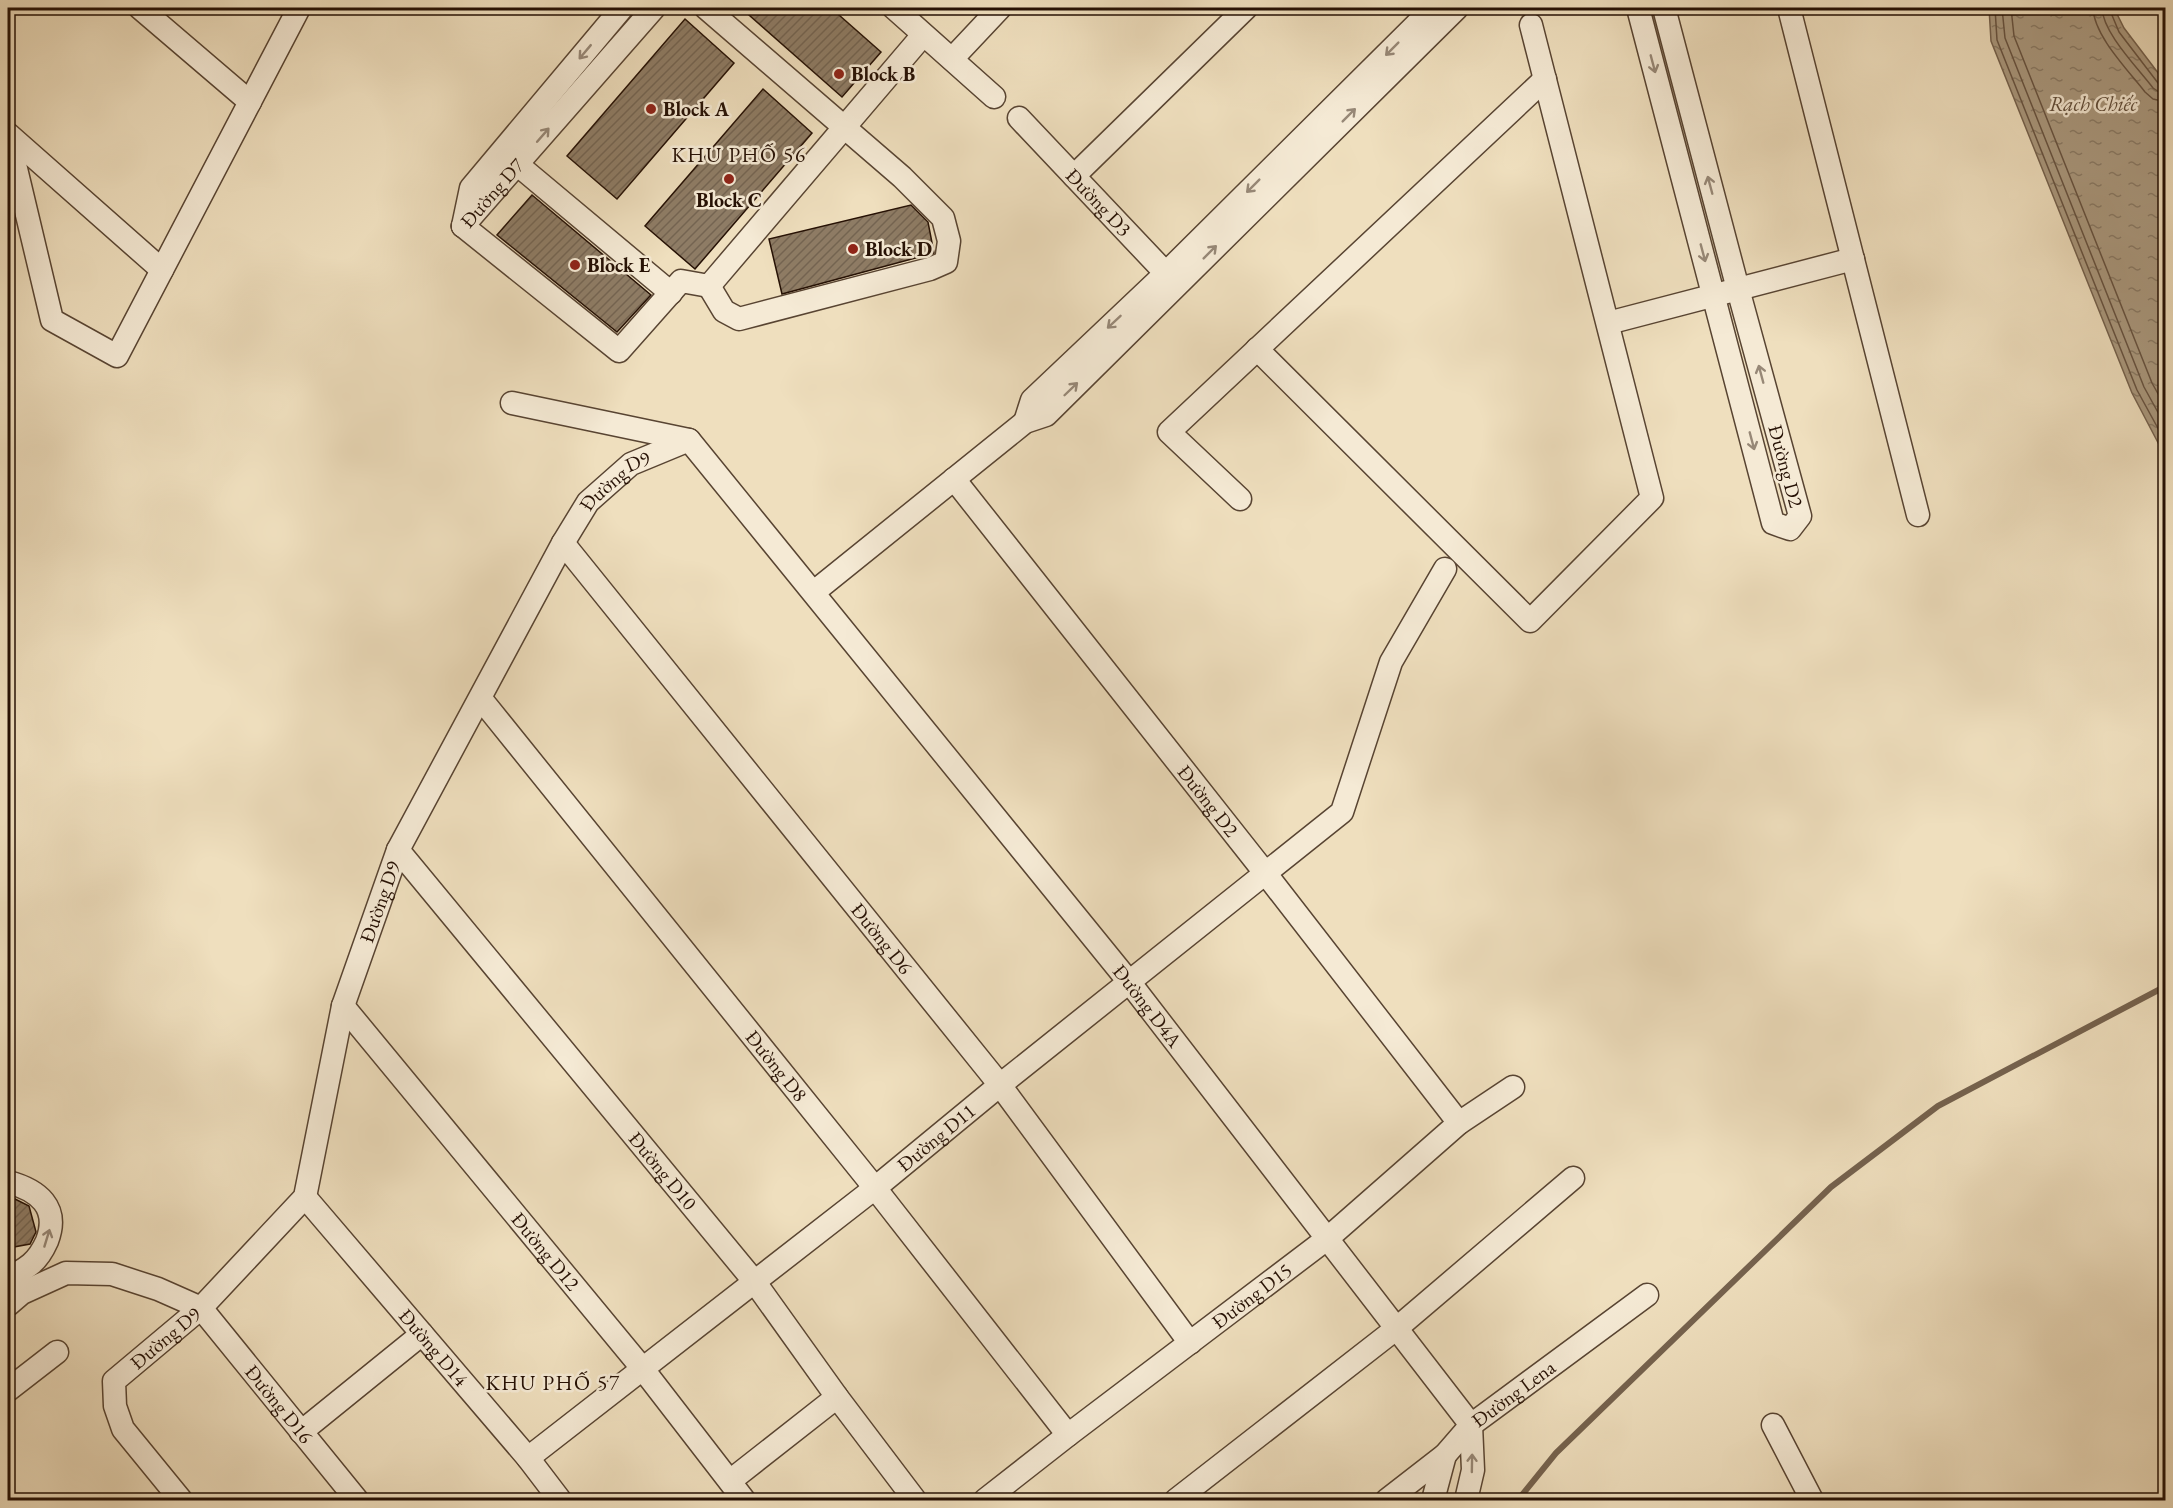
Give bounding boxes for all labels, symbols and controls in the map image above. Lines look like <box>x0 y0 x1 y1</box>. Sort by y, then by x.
one-way arrow <box>1384 41 1399 56</box>
one-way arrow <box>578 44 591 60</box>
one-way arrow <box>1648 54 1660 73</box>
place label: Block B <box>851 61 915 87</box>
marker: Block B <box>832 67 846 81</box>
water label: Rạch Chiếc <box>2049 90 2138 117</box>
place label: Block A <box>663 96 730 122</box>
marker: Block A <box>644 102 658 116</box>
one-way arrow <box>1341 107 1356 122</box>
one-way arrow <box>537 127 550 143</box>
district label: KHU PHỐ 56 <box>672 141 807 168</box>
street label: Đường D7 <box>454 152 530 233</box>
street label: Đường D3 <box>1060 163 1137 242</box>
marker: Block C <box>722 172 736 186</box>
one-way arrow <box>1704 176 1716 195</box>
one-way arrow <box>1246 179 1261 193</box>
place label: Block C <box>696 187 762 213</box>
place label: Block D <box>865 236 932 262</box>
marker: Block D <box>846 242 860 256</box>
one-way arrow <box>1697 243 1709 262</box>
one-way arrow <box>1203 245 1218 260</box>
place label: Block E <box>587 252 651 278</box>
marker: Block E <box>568 258 582 272</box>
one-way arrow <box>1106 315 1121 329</box>
one-way arrow <box>1755 365 1766 384</box>
one-way arrow <box>1064 382 1079 396</box>
street label: Đường D2 <box>1763 422 1810 510</box>
one-way arrow <box>1747 431 1759 450</box>
street label: Đường D9 <box>573 444 654 515</box>
street label: Đường D2 <box>1172 760 1245 842</box>
street label: Đường D9 <box>353 857 406 946</box>
street label: Đường D6 <box>845 897 919 980</box>
street label: Đường D4A <box>1107 959 1188 1053</box>
street label: Đường D8 <box>740 1025 813 1107</box>
street label: Đường D11 <box>892 1098 981 1177</box>
street label: Đường D10 <box>623 1126 703 1216</box>
street label: Đường D12 <box>506 1207 586 1296</box>
one-way arrow <box>42 1229 53 1248</box>
street label: Đường D15 <box>1206 1257 1297 1335</box>
street label: Đường D9 <box>125 1301 206 1375</box>
street label: Đường D14 <box>393 1303 474 1392</box>
street label: Đường Lena <box>1467 1354 1561 1433</box>
street label: Đường D16 <box>239 1359 319 1449</box>
district label: KHU PHỐ 57 <box>486 1369 621 1396</box>
one-way arrow <box>1466 1454 1478 1474</box>

